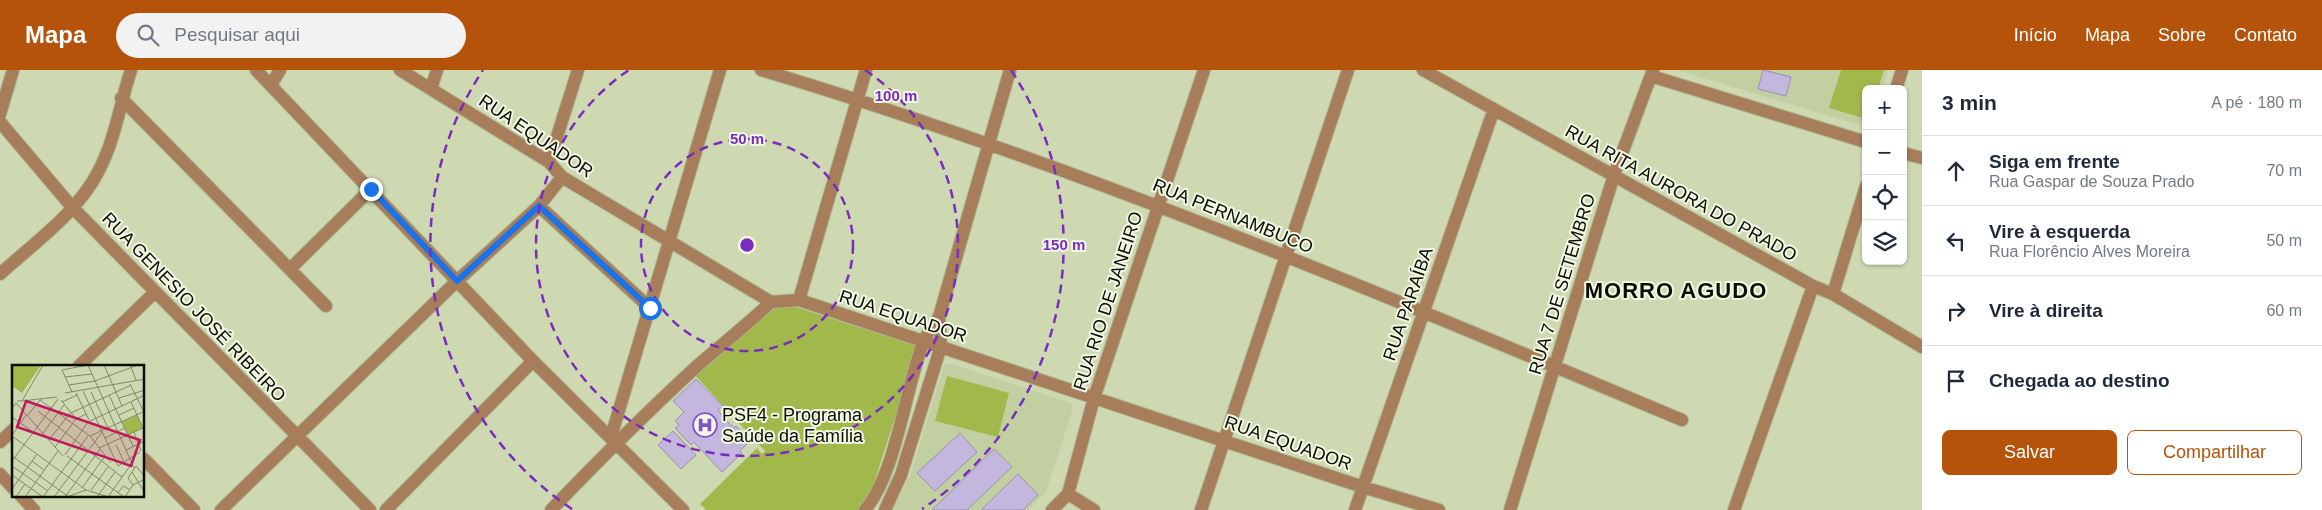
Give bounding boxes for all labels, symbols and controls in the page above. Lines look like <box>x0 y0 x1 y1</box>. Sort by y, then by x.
search box <box>116 13 466 58</box>
text: Mapa <box>25 21 86 48</box>
icon: search <box>134 21 162 49</box>
text: Pesquisar aqui <box>174 24 300 45</box>
text: Início <box>2014 25 2057 45</box>
text: Mapa <box>2085 25 2130 45</box>
text: Sobre <box>2158 25 2206 45</box>
text: Contato <box>2234 25 2297 45</box>
map controls <box>1862 85 1907 265</box>
button: + <box>1862 85 1907 130</box>
text: 100 m <box>875 87 917 104</box>
street label: RUA EQUADOR <box>475 91 597 181</box>
text: 3 min <box>1942 91 1997 114</box>
text: A pé · 180 m <box>2211 94 2302 111</box>
street label: RUA RITA AURORA DO PRADO <box>1562 121 1800 265</box>
text: 50 m <box>730 130 764 147</box>
button: − <box>1862 130 1907 175</box>
text: Siga em frente <box>1989 151 2120 172</box>
icon: ahead <box>1942 157 1970 185</box>
text: 70 m <box>2266 162 2302 179</box>
text: Rua Gaspar de Souza Prado <box>1989 173 2194 190</box>
street label: RUA PERNAMBUCO <box>1150 175 1316 257</box>
button: locate <box>1862 175 1907 220</box>
route end <box>360 178 383 201</box>
street label: RUA 7 DE SETEMBRO <box>1525 191 1599 377</box>
street label: RUA GENESIO JOSÉ RIBEIRO <box>98 208 290 406</box>
street label: RUA RIO DE JANEIRO <box>1070 209 1146 393</box>
button: layers <box>1862 220 1907 265</box>
text: Vire à esquerda <box>1989 221 2130 242</box>
icon: left <box>1942 227 1970 255</box>
text: 50 m <box>2266 232 2302 249</box>
centre of rings <box>738 236 756 254</box>
text: 150 m <box>1043 236 1085 253</box>
text: Rua Florêncio Alves Moreira <box>1989 243 2190 260</box>
street label: RUA PARAÍBA <box>1379 245 1437 363</box>
district label: MORRO AGUDO <box>1585 278 1767 303</box>
street label: RUA EQUADOR <box>837 286 969 346</box>
route start <box>639 297 662 320</box>
icon: right <box>1942 297 1970 325</box>
text: Vire à direita <box>1989 300 2103 321</box>
text: 60 m <box>2266 302 2302 319</box>
inset map <box>12 365 145 498</box>
icon: arrive <box>1942 367 1970 395</box>
text: Chegada ao destino <box>1989 370 2170 391</box>
place label: PSF4 - Programa Saúde da Família <box>722 405 864 446</box>
hospital icon: PSF4 - Programa Saúde da Família <box>692 412 718 438</box>
street label: RUA EQUADOR <box>1222 412 1354 474</box>
button: Salvar <box>1942 430 2117 475</box>
button: Compartilhar <box>2127 430 2302 475</box>

